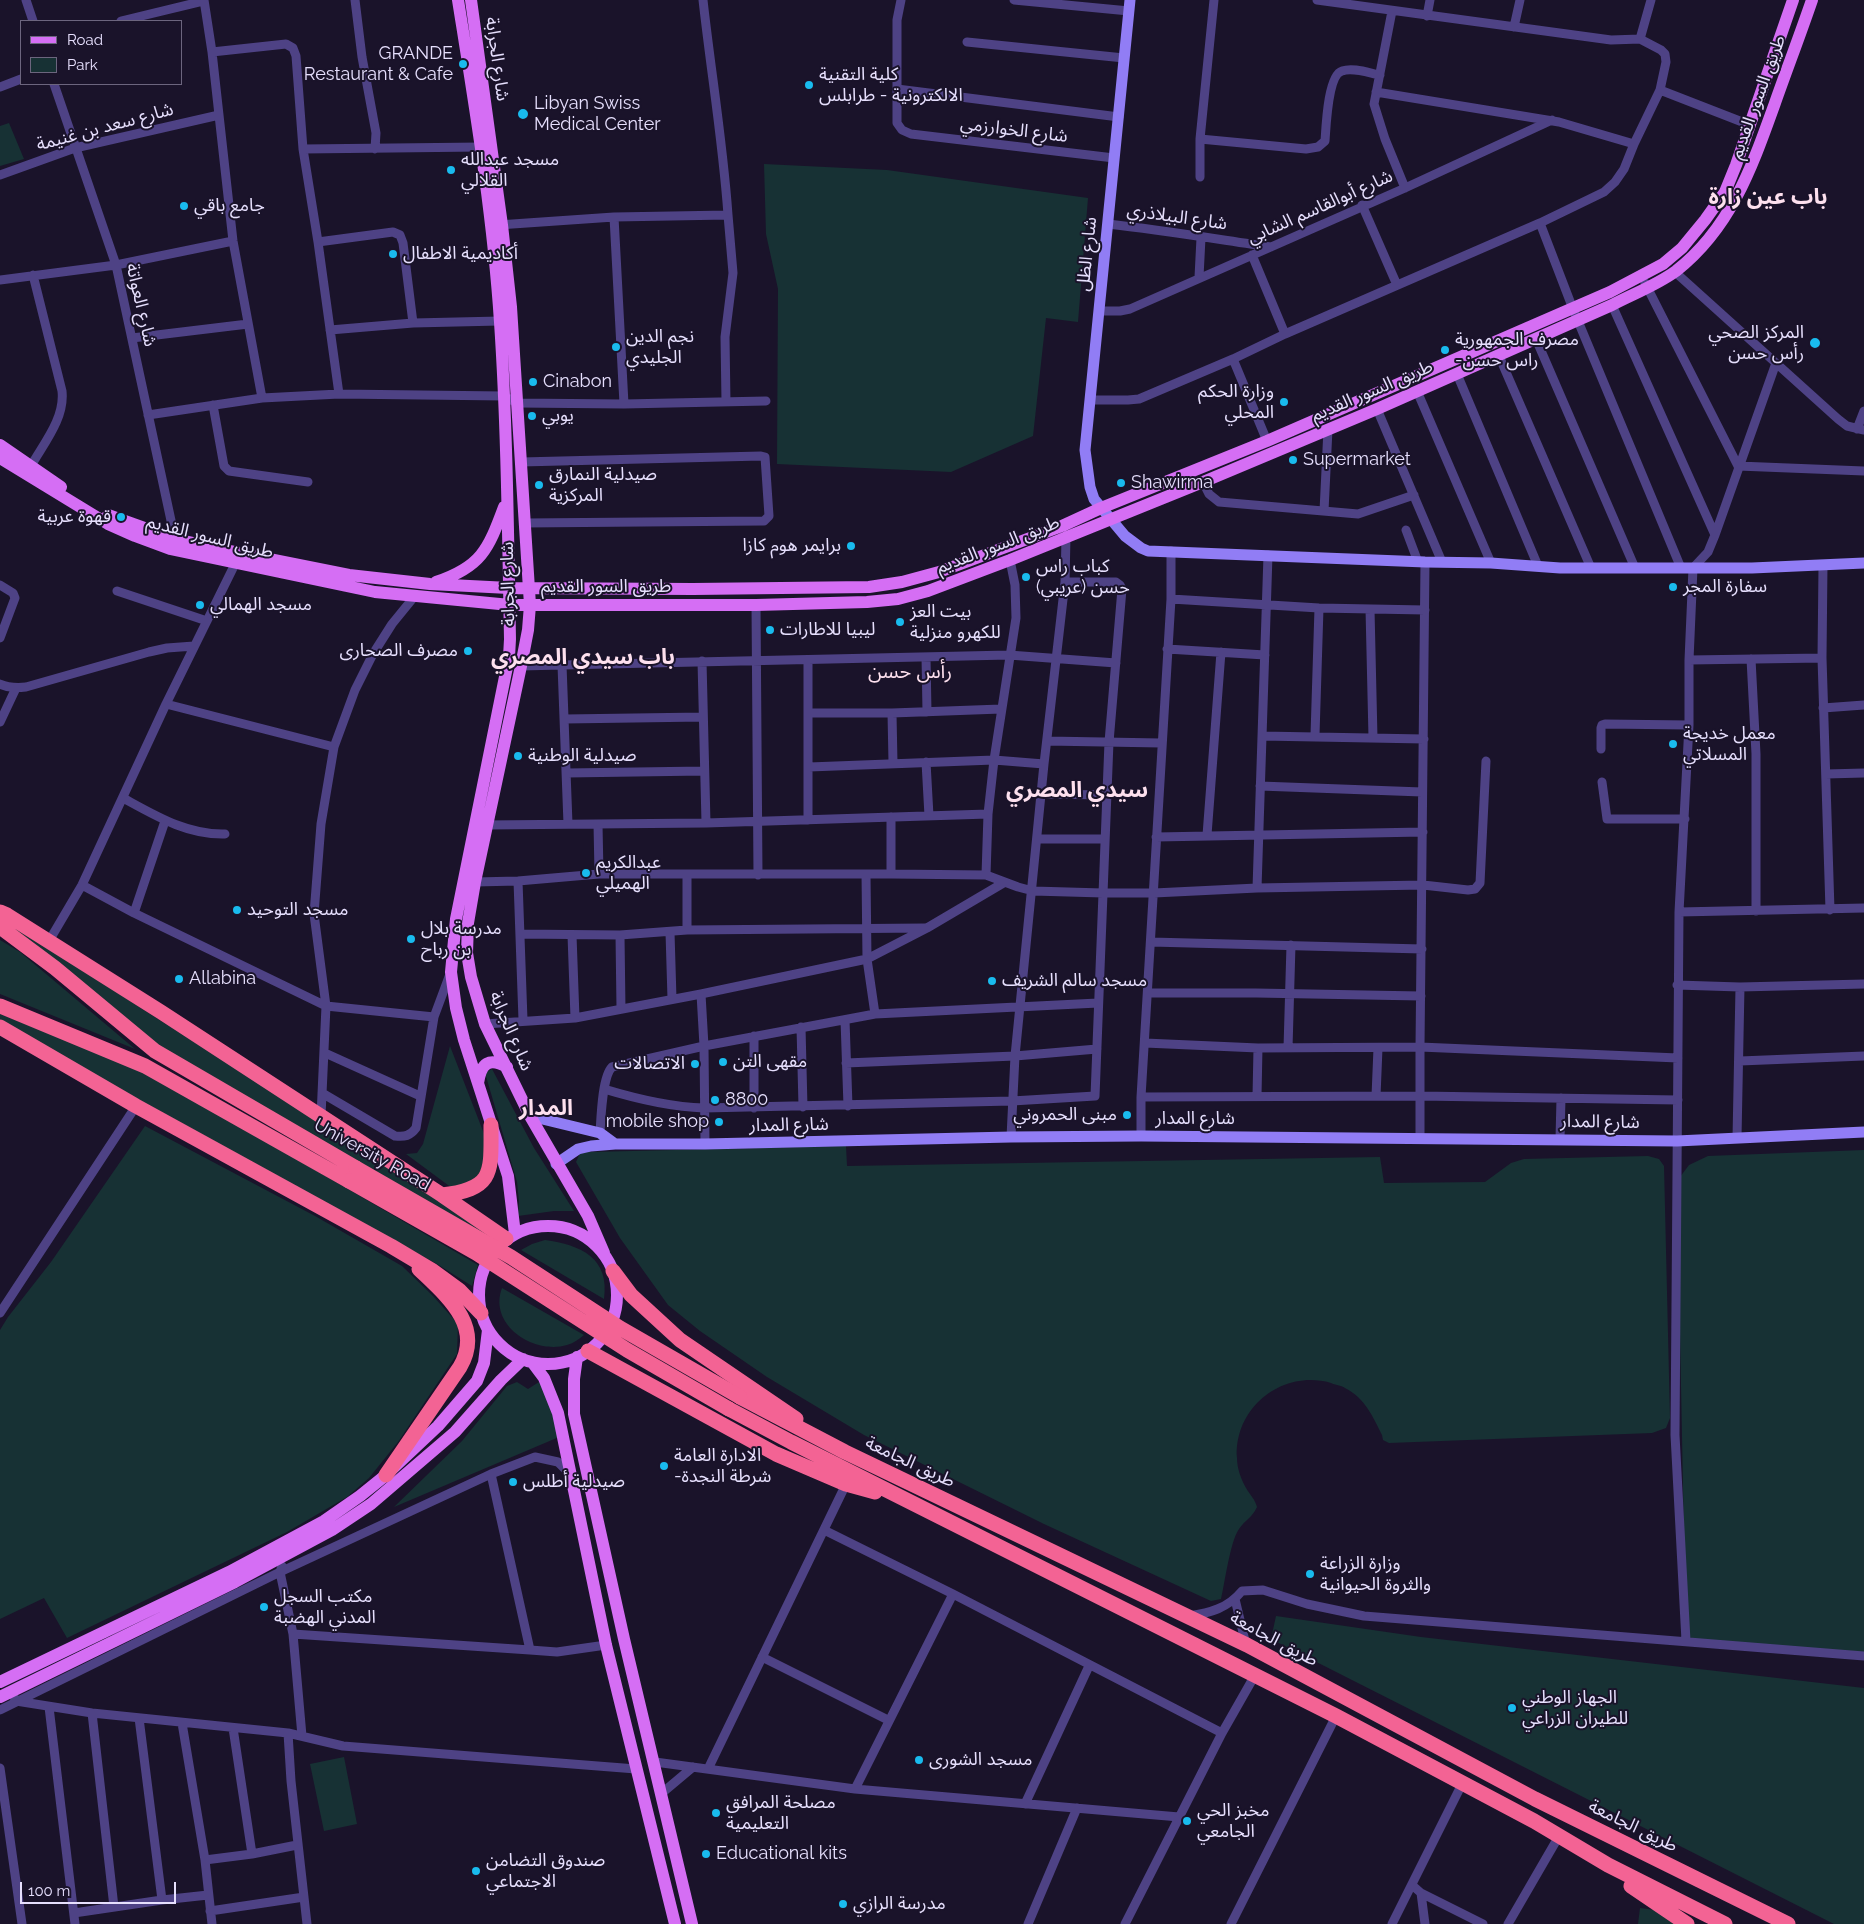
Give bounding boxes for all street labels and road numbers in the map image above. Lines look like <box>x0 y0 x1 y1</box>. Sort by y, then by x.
street label: شارع الجرابة <box>480 16 514 102</box>
street label: طريق السور القديم <box>1726 32 1790 162</box>
street label: شارع سعد بن غنيمة <box>34 98 176 156</box>
street label: شارع الخوارزمي <box>959 113 1069 147</box>
street label: شارع أبوالقاسم الشابي <box>1244 165 1396 249</box>
street label: شارع البيلاذري <box>1125 199 1229 235</box>
street label: شارع الظل <box>1072 216 1102 292</box>
street label: شارع العواتة <box>121 261 161 349</box>
street label: طريق السور القديم <box>1308 356 1436 426</box>
street label: طريق السور القديم <box>144 511 276 563</box>
street label: طريق السور القديم <box>933 512 1063 578</box>
street label: شارع الجرابة <box>496 541 520 627</box>
street label: طريق السور القديم <box>541 576 671 598</box>
street label: شارع الجرابة <box>485 988 537 1074</box>
street label: شارع المدار <box>1155 1108 1235 1130</box>
street label: شارع المدار <box>1560 1111 1640 1133</box>
street label: University Road <box>310 1114 434 1196</box>
street label: شارع المدار <box>749 1114 829 1136</box>
street label: طريق الجامعة <box>862 1432 958 1492</box>
street label: طريق الجامعة <box>1226 1607 1322 1671</box>
street label: طريق الجامعة <box>1585 1795 1681 1857</box>

